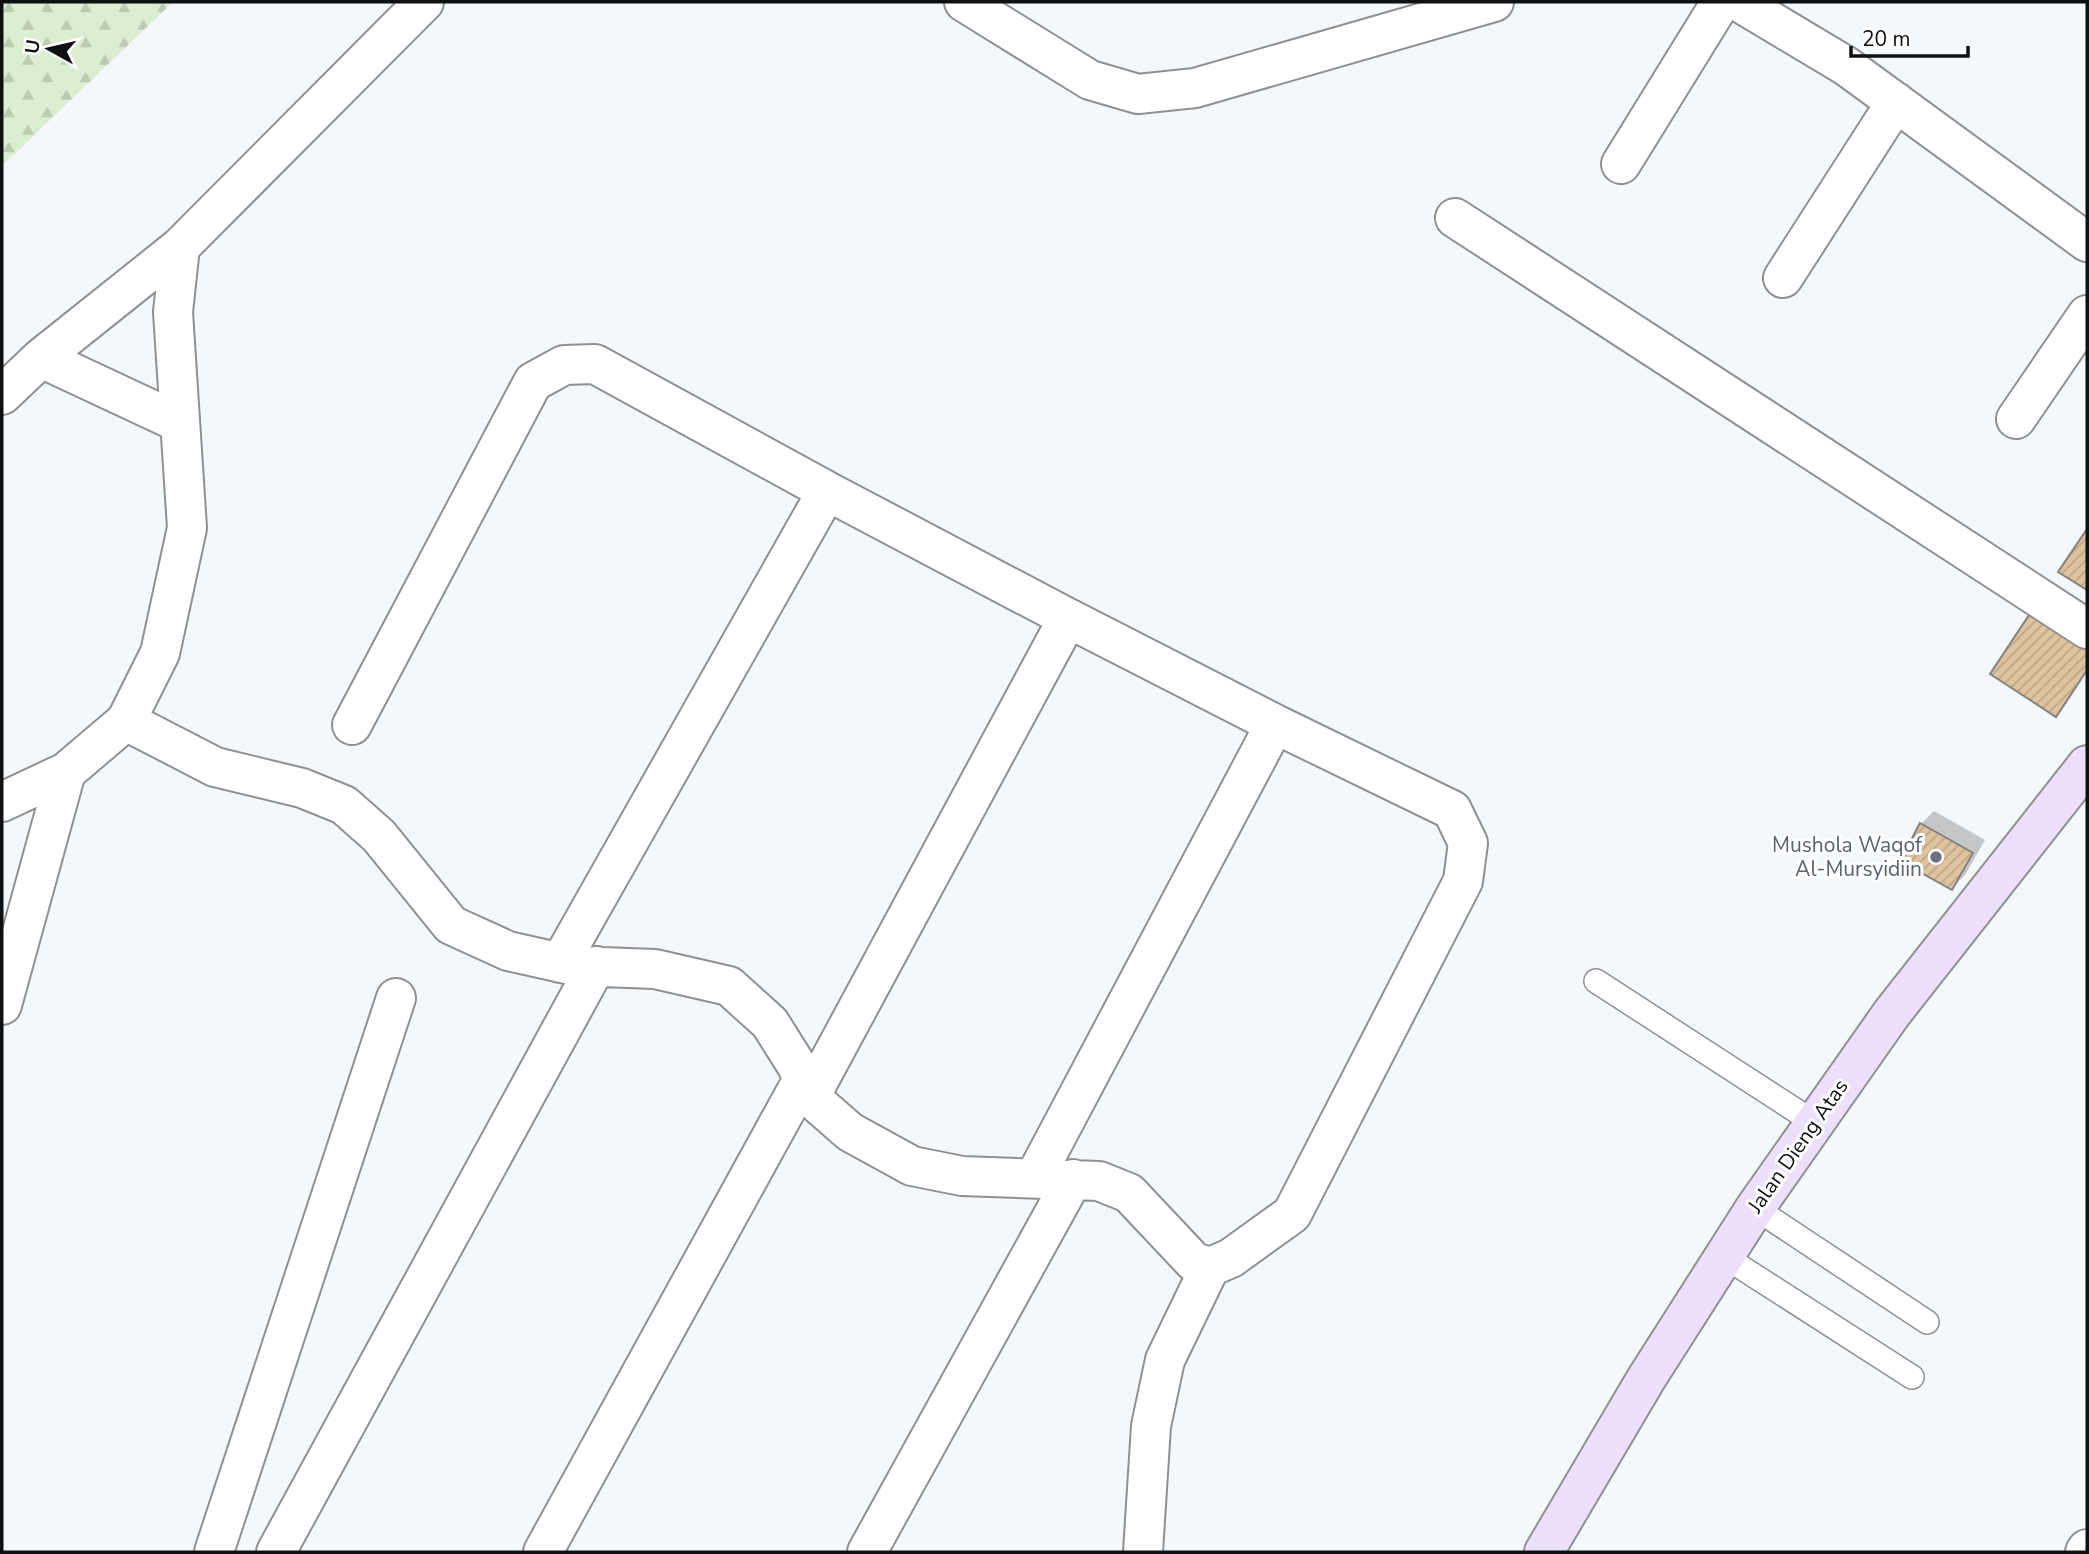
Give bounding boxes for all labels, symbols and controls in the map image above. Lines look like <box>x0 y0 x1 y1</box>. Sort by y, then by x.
north arrow <box>14 14 84 84</box>
scale bar <box>1851 14 1968 58</box>
text: 20 m <box>1862 25 1911 53</box>
text: U <box>19 38 47 56</box>
place label: Mushola Waqof Al-Mursyidiin <box>1772 831 1923 883</box>
marker: Mushola Waqof Al-Mursyidiin <box>1928 849 1944 865</box>
street label: Jalan Dieng Atas <box>1741 1073 1855 1219</box>

